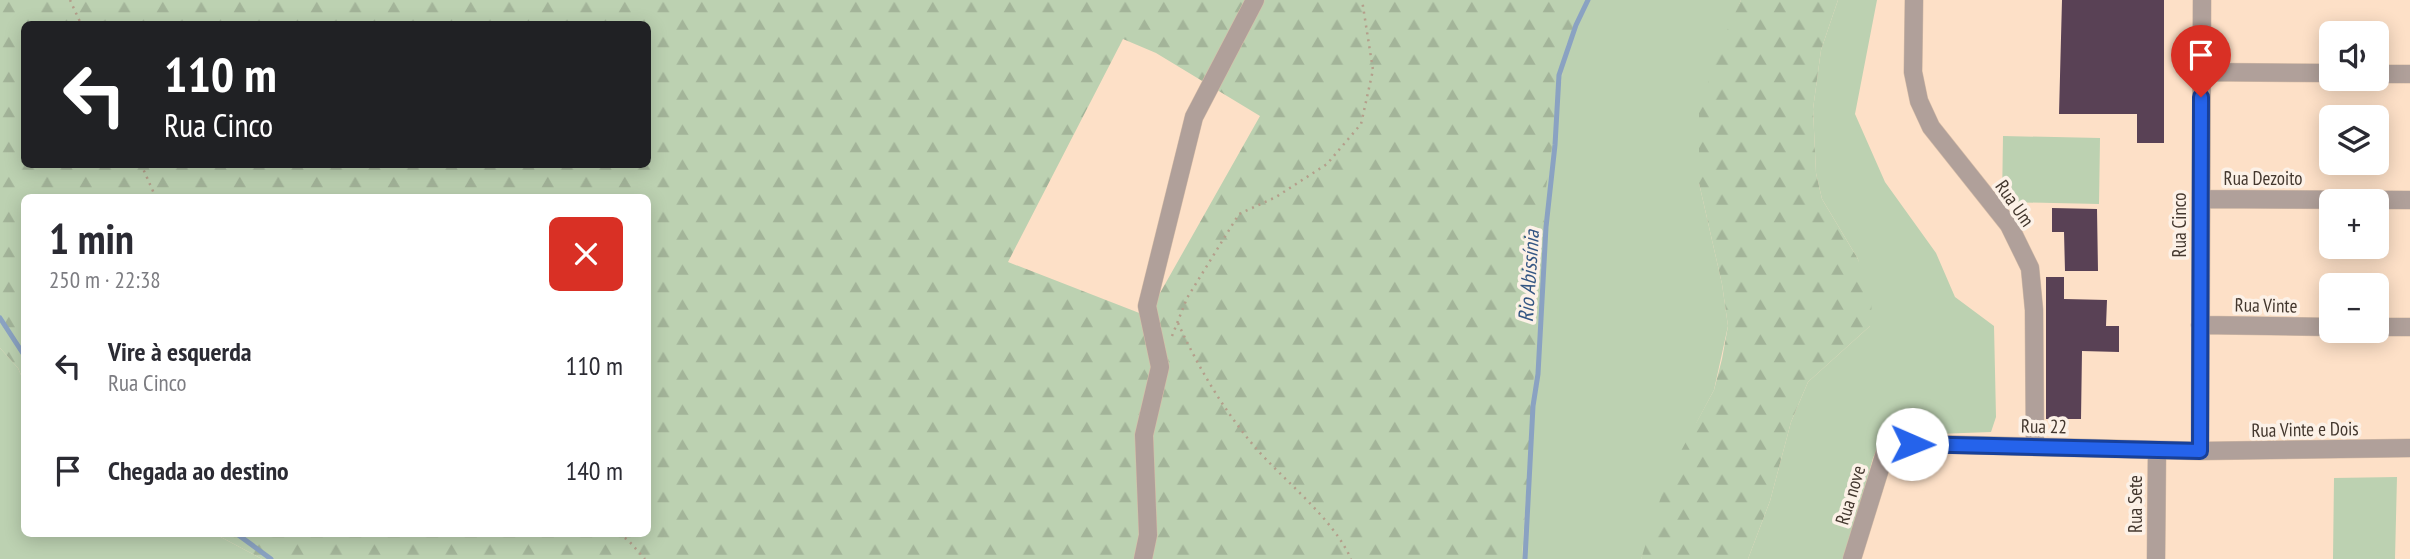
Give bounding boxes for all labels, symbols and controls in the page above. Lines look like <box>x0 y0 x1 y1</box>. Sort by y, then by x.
map controls <box>2319 21 2389 343</box>
button: sound <box>2319 21 2389 91</box>
pin <box>2171 25 2231 97</box>
icon: arrive <box>2182 36 2220 74</box>
text: 110 m <box>164 42 277 106</box>
icon: left <box>49 49 140 140</box>
text: Rua Cinco <box>164 104 273 146</box>
button: layers <box>2319 105 2389 175</box>
street label: Rua Dezoito <box>2224 166 2302 190</box>
street label: Rua Um <box>1990 175 2040 231</box>
button: + <box>2319 189 2389 259</box>
street label: Rua Cinco <box>2167 193 2191 257</box>
text: 1 min <box>49 211 134 266</box>
button: close <box>549 217 623 291</box>
water label: Rio Abissínia <box>1512 227 1545 323</box>
text: 250 m · 22:38 <box>49 265 161 294</box>
button: − <box>2319 273 2389 343</box>
street label: Rua Vinte <box>2234 292 2298 318</box>
text: Vire à esquerda <box>108 335 251 368</box>
icon: left <box>49 347 87 385</box>
text: 110 m <box>565 349 623 382</box>
text: Rua Cinco <box>108 368 186 397</box>
position arrow <box>1875 407 1949 481</box>
street label: Rua 22 <box>2021 414 2067 438</box>
street label: Rua Vinte e Dois <box>2251 416 2359 442</box>
icon: arrive <box>49 452 87 490</box>
text: Chegada ao destino <box>108 454 289 487</box>
text: 140 m <box>565 454 623 487</box>
street label: Rua nove <box>1830 462 1870 527</box>
street label: Rua Sete <box>2123 475 2147 533</box>

